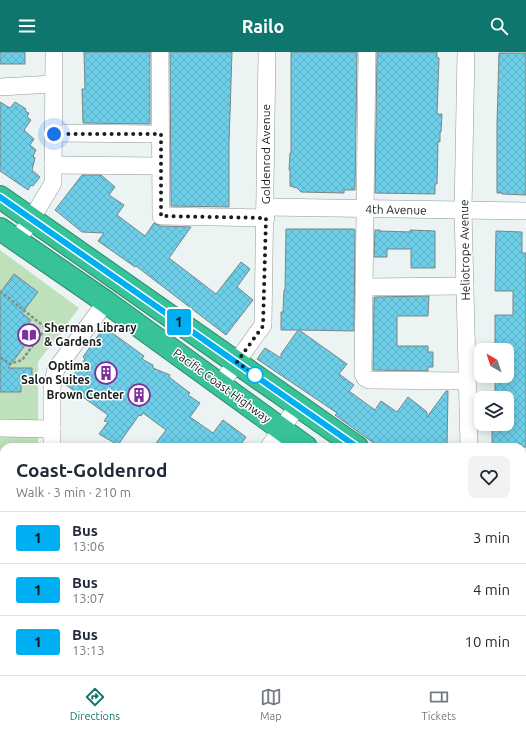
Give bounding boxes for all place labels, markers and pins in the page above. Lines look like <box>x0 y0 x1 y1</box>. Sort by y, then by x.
place label: Sherman Library & Gardens <box>44 321 137 348</box>
library icon: Sherman Library & Gardens <box>16 322 42 348</box>
place label: Optima Salon Suites <box>21 359 90 386</box>
building icon: Optima Salon Suites <box>93 360 119 386</box>
unlabelled marker <box>246 366 264 384</box>
building icon: Brown Center <box>126 382 152 408</box>
place label: Brown Center <box>47 388 124 401</box>

